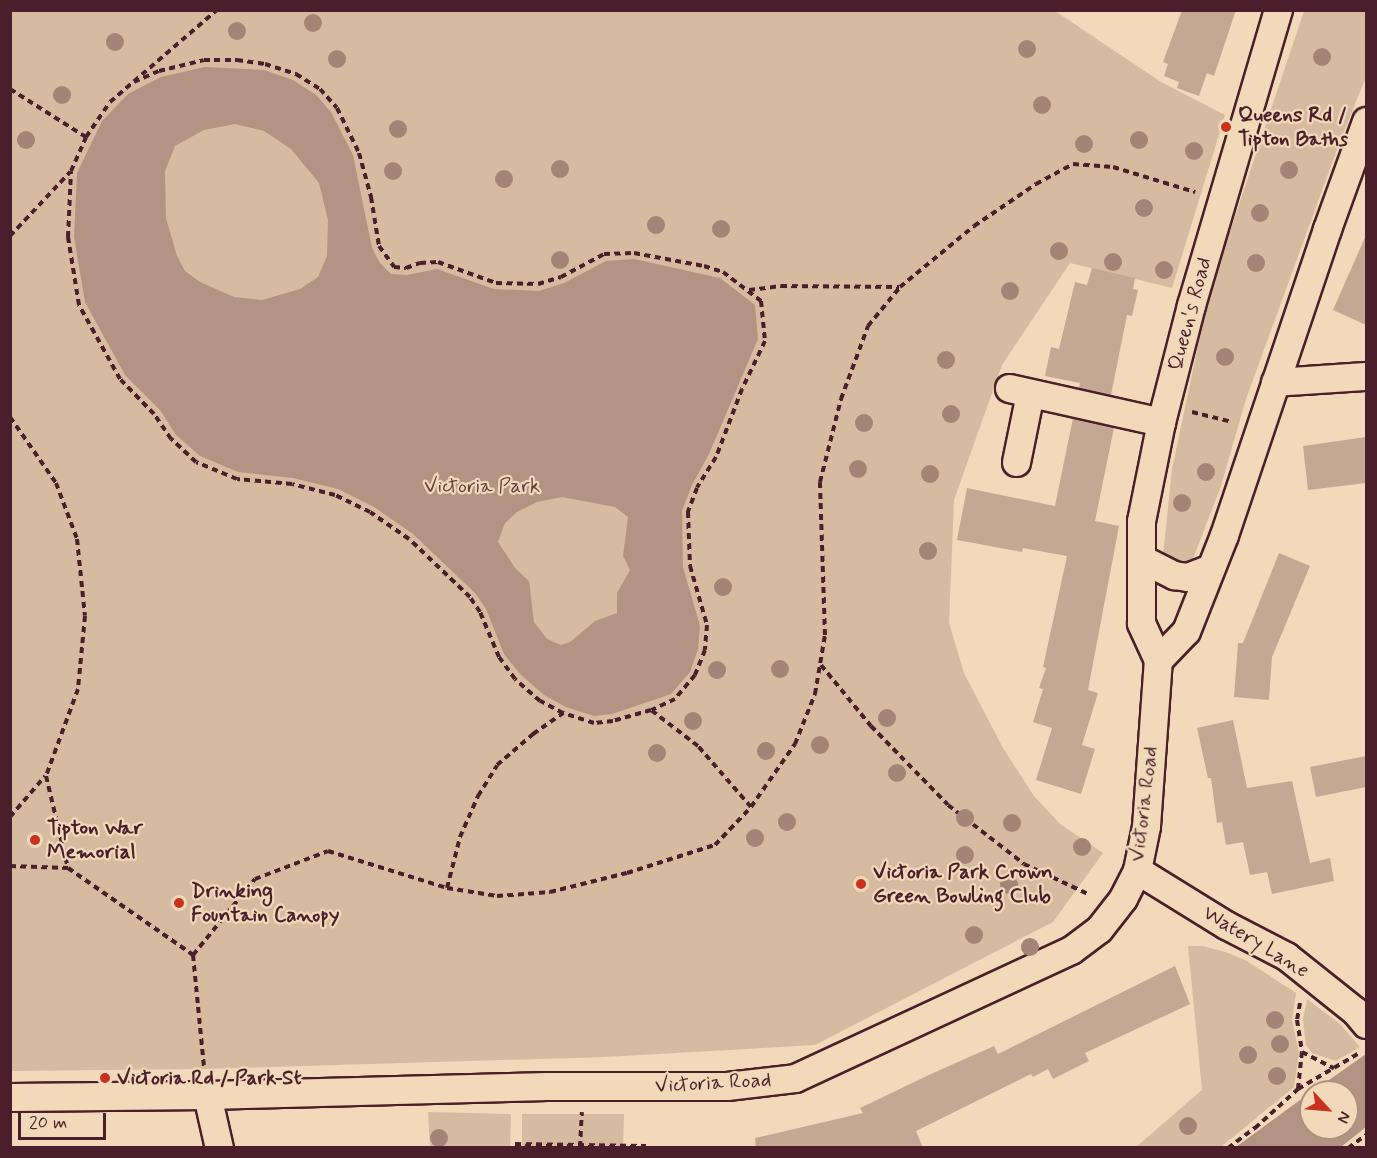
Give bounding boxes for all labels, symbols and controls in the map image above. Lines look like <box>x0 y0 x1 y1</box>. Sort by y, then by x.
place label: Queens Rd / Tipton Baths <box>1238 102 1346 152</box>
marker: Queens Rd / Tipton Baths <box>1219 120 1233 134</box>
street label: Queen's Road <box>1163 254 1217 374</box>
park label: Victoria Park <box>424 473 540 499</box>
street label: Victoria Road <box>1124 745 1164 863</box>
place label: Tipton War Memorial <box>47 815 143 865</box>
marker: Tipton War Memorial <box>28 833 42 847</box>
place label: Victoria Park Crown Green Bowling Club <box>873 859 1053 909</box>
marker: Victoria Park Crown Green Bowling Club <box>854 877 868 891</box>
place label: Drinking Fountain Canopy <box>191 878 337 928</box>
marker: Drinking Fountain Canopy <box>172 896 186 910</box>
street label: Watery Lane <box>1199 901 1313 983</box>
place label: Victoria Rd / Park St <box>117 1065 302 1091</box>
street label: Victoria Road <box>654 1067 772 1099</box>
marker: Victoria Rd / Park St <box>98 1071 112 1085</box>
north arrow <box>1299 1080 1359 1140</box>
scale bar <box>21 1101 110 1139</box>
text: N <box>1332 1108 1356 1127</box>
text: 20 m <box>29 1111 67 1135</box>

